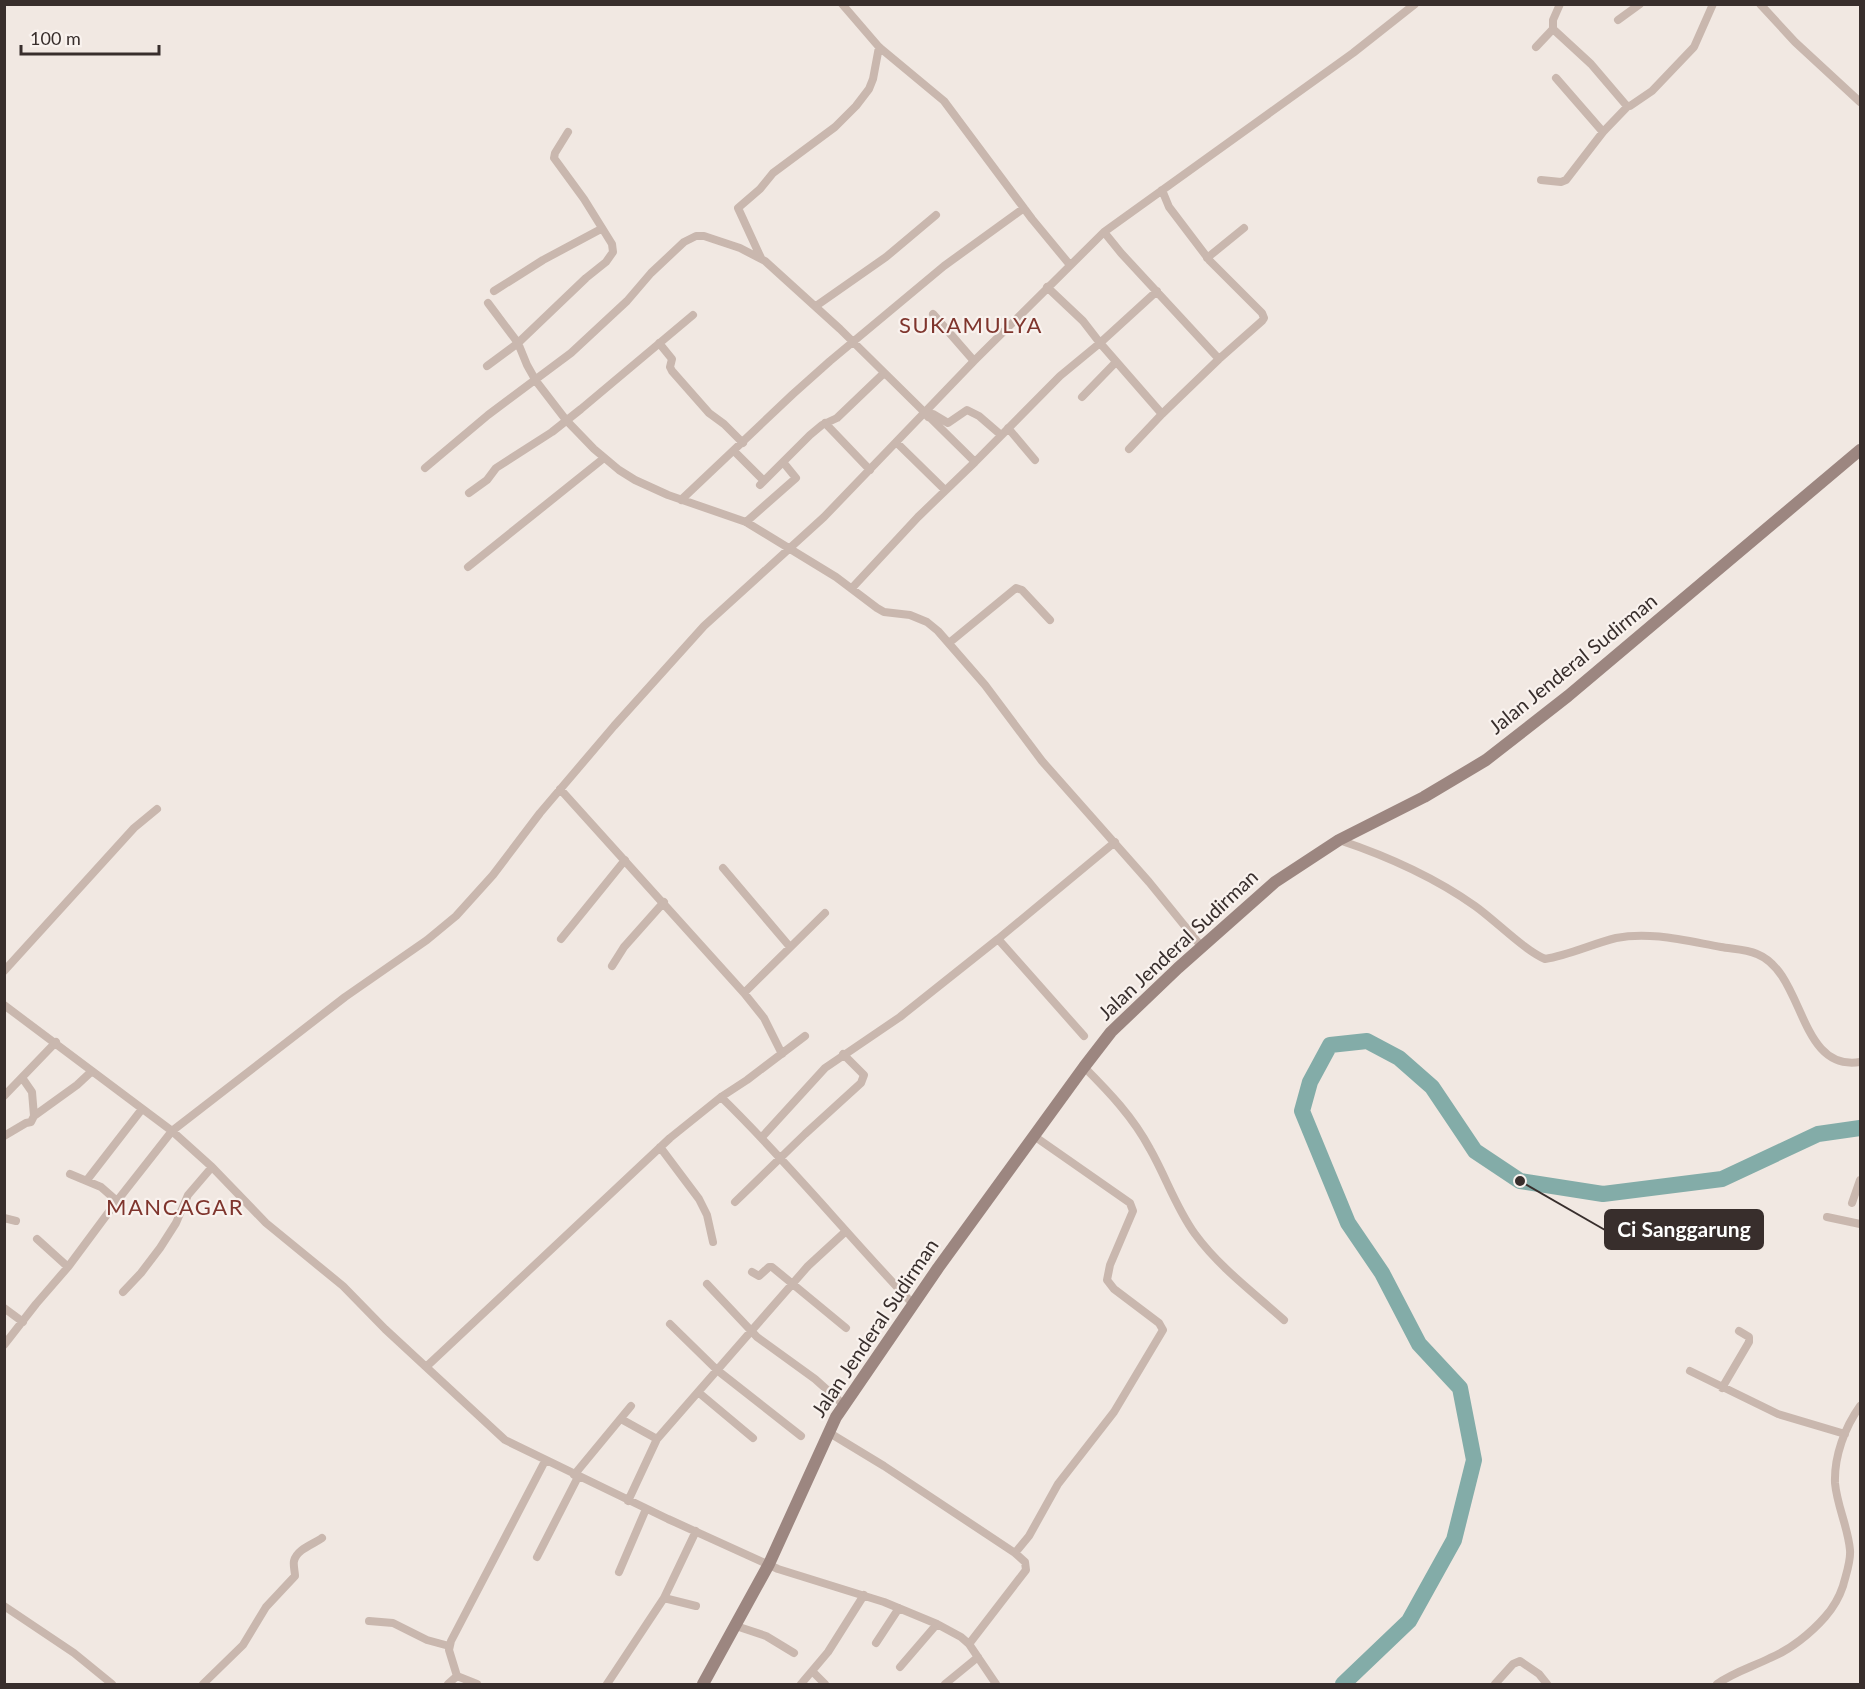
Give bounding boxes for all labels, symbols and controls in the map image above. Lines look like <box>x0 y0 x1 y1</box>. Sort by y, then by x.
scale bar <box>21 18 159 56</box>
text: 100 m <box>30 27 81 49</box>
district label: SUKAMULYA <box>899 311 1043 338</box>
street label: Jalan Jenderal Sudirman <box>1483 588 1661 738</box>
street label: Jalan Jenderal Sudirman <box>1093 864 1262 1024</box>
district label: MANCAGAR <box>106 1193 244 1220</box>
callout: Ci Sanggarung <box>1605 1210 1763 1249</box>
text: Ci Sanggarung <box>1617 1216 1751 1241</box>
street label: Jalan Jenderal Sudirman <box>806 1234 943 1421</box>

